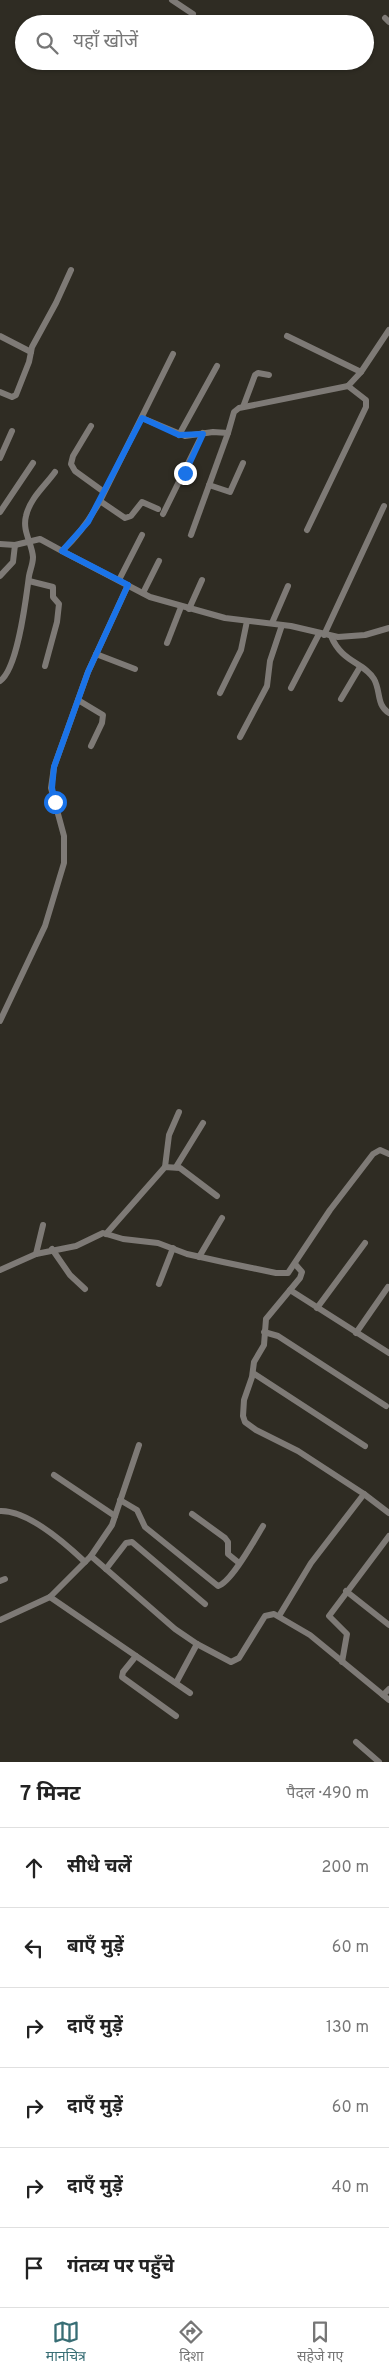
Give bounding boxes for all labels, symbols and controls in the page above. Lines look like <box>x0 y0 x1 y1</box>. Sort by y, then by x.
search box <box>15 15 374 70</box>
icon: search <box>33 29 61 57</box>
text: यहाँ खोजें <box>73 30 138 54</box>
route end <box>174 462 197 485</box>
route start <box>44 791 67 814</box>
text: 7 मिनट <box>20 1781 81 1808</box>
text: पैदल · 490 m <box>286 1784 369 1804</box>
icon: ahead <box>20 1854 48 1882</box>
text: सीधे चलें <box>67 1855 132 1879</box>
text: 200 m <box>321 1858 369 1878</box>
icon: left <box>20 1934 48 1962</box>
text: बाएँ मुड़ें <box>67 1935 124 1959</box>
text: 60 m <box>332 1938 369 1958</box>
icon: right <box>20 2014 48 2042</box>
text: दाएँ मुड़ें <box>67 2015 123 2039</box>
text: 130 m <box>326 2018 369 2038</box>
icon: right <box>20 2094 48 2122</box>
text: दाएँ मुड़ें <box>67 2095 123 2119</box>
text: 60 m <box>332 2098 369 2118</box>
icon: right <box>20 2174 48 2202</box>
text: दाएँ मुड़ें <box>67 2175 123 2199</box>
text: 40 m <box>331 2178 369 2198</box>
icon: arrive <box>20 2254 48 2282</box>
text: गंतव्य पर पहुँचे <box>67 2255 174 2279</box>
tab: मानचित्र <box>46 2318 86 2367</box>
tab: दिशा <box>177 2318 205 2367</box>
tab: सहेजे गए <box>297 2318 343 2367</box>

